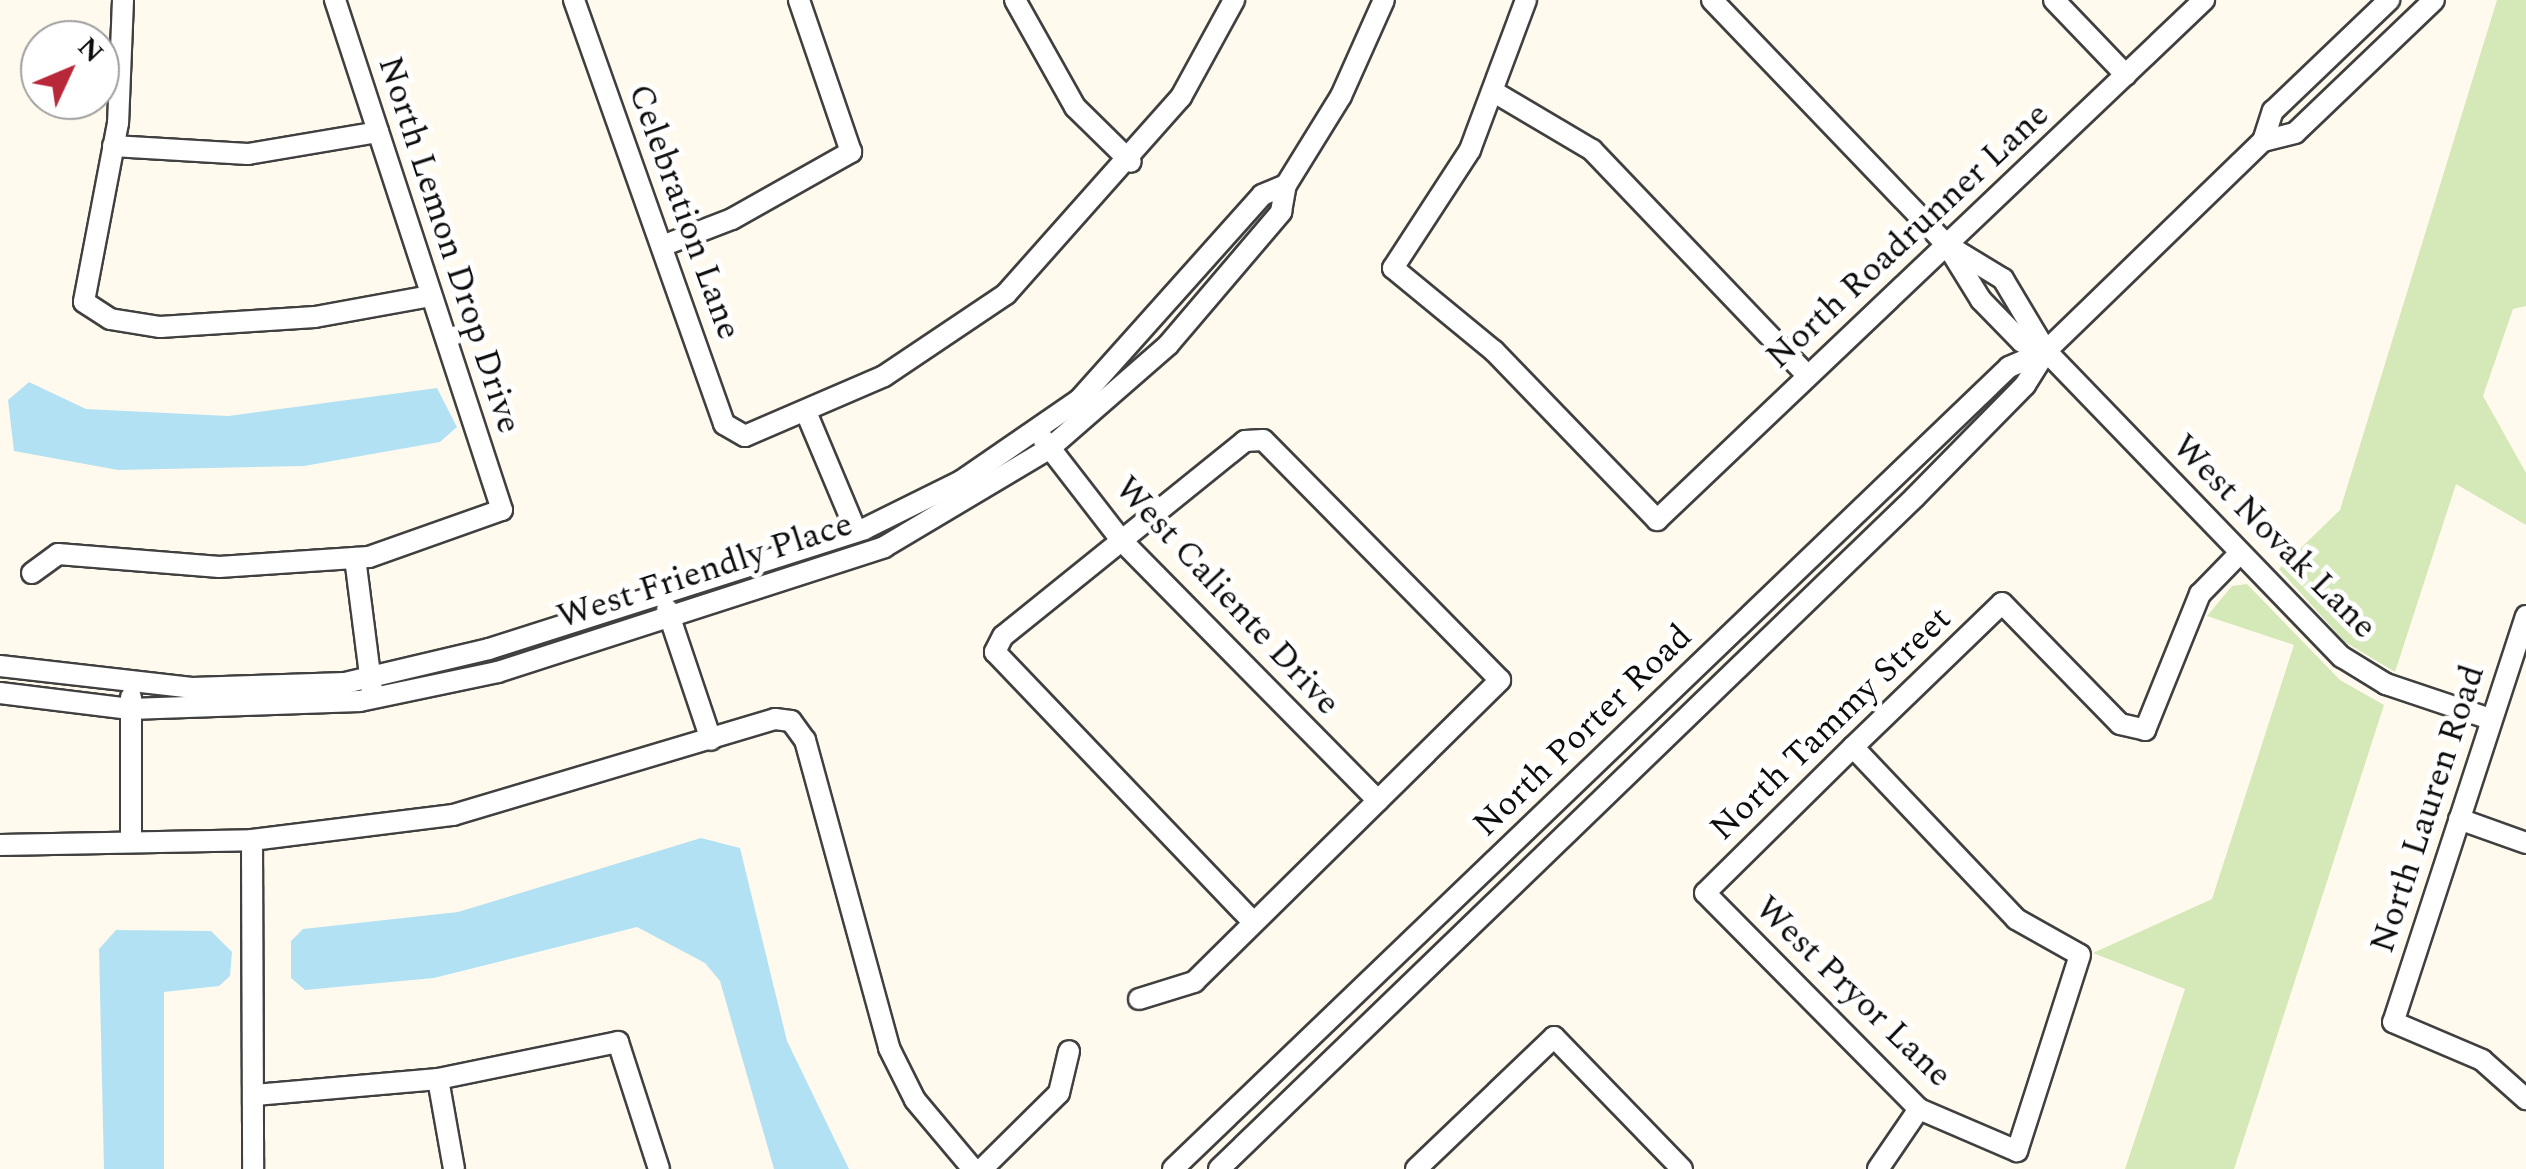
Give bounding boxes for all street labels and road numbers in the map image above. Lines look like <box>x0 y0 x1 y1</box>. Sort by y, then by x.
street label: North Lemon Drop Drive <box>368 51 530 439</box>
street label: Celebration Lane <box>618 79 750 345</box>
street label: North Roadrunner Lane <box>1758 94 2058 378</box>
street label: West Novak Lane <box>2163 426 2385 648</box>
street label: West Caliente Drive <box>1106 468 1348 724</box>
street label: West Friendly Place <box>552 503 858 639</box>
street label: North Tammy Street <box>1702 598 1960 850</box>
street label: North Porter Road <box>1465 616 1701 846</box>
street label: North Lauren Road <box>2362 660 2494 958</box>
street label: West Pryor Lane <box>1746 888 1960 1096</box>

